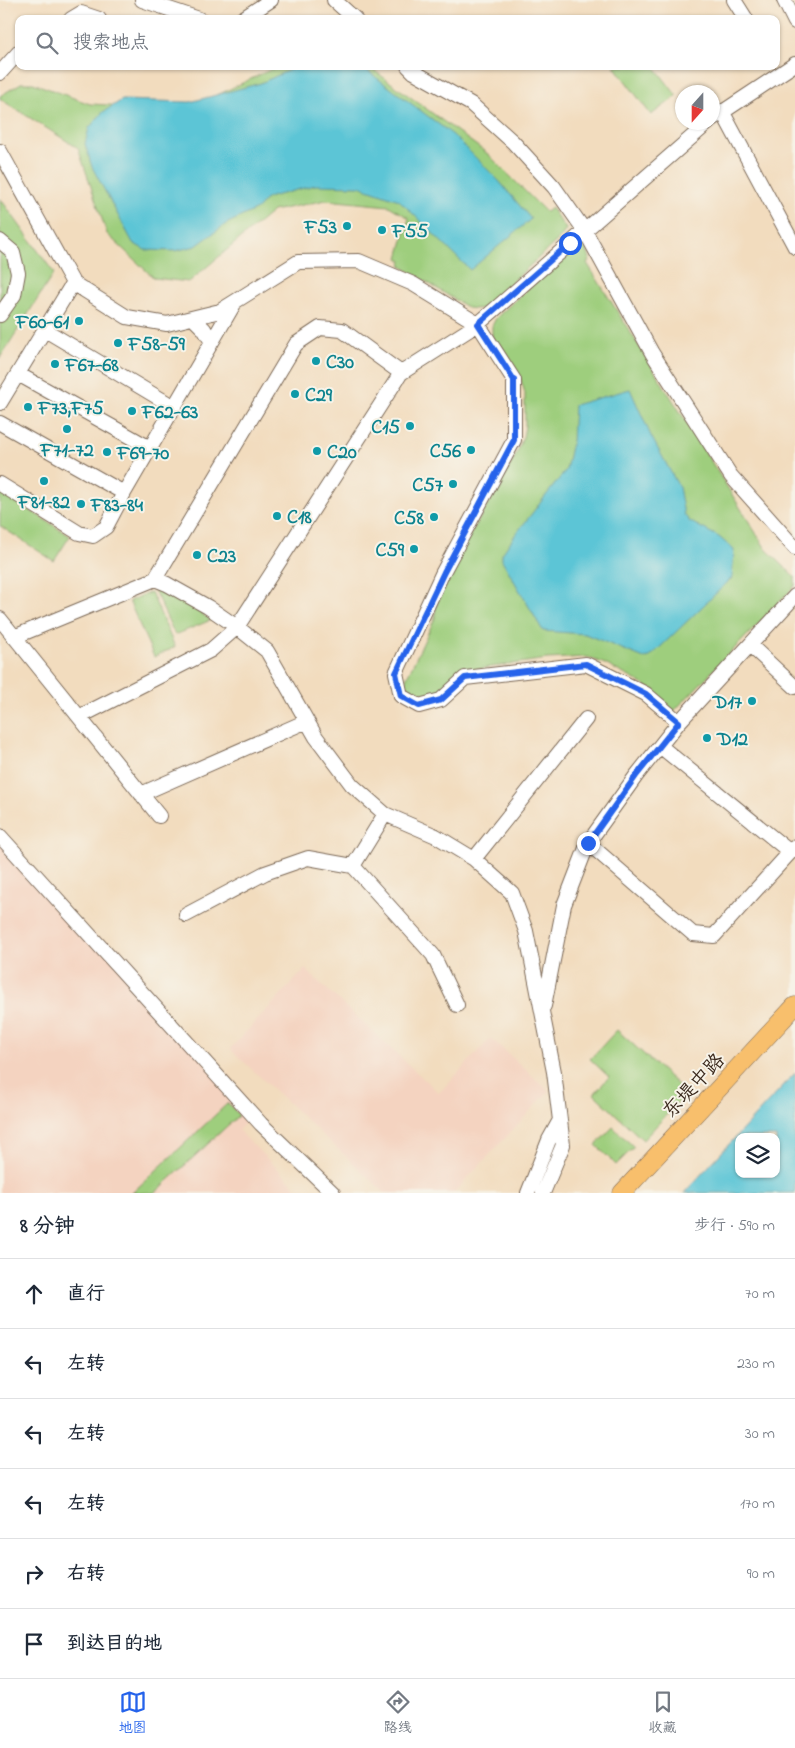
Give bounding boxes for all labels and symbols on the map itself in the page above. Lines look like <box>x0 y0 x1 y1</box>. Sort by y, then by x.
north arrow <box>675 85 720 130</box>
place label: F53 <box>303 214 337 243</box>
place label: F55 <box>391 218 428 247</box>
marker: F53 <box>341 220 353 232</box>
marker: F55 <box>376 224 388 236</box>
route start <box>559 232 582 255</box>
place label: F60-61 <box>15 309 70 338</box>
marker: F60-61 <box>73 315 85 327</box>
place label: F58-59 <box>127 331 186 360</box>
marker: F58-59 <box>112 337 124 349</box>
place label: C30 <box>326 349 354 378</box>
place label: F67-68 <box>64 352 119 381</box>
marker: C30 <box>310 355 322 367</box>
marker: F67-68 <box>49 358 61 370</box>
place label: C29 <box>305 382 333 411</box>
marker: C29 <box>289 388 301 400</box>
place label: F73,F75 <box>37 395 104 424</box>
place label: F62-63 <box>141 399 198 428</box>
marker: F73,F75 <box>22 401 34 413</box>
marker: F62-63 <box>126 405 138 417</box>
place label: C15 <box>371 414 401 443</box>
marker: C15 <box>404 420 416 432</box>
marker: F71-72 <box>61 423 73 435</box>
place label: F71-72 <box>39 437 94 466</box>
place label: C56 <box>430 438 461 467</box>
place label: C20 <box>327 439 357 468</box>
place label: F69-70 <box>116 440 170 469</box>
marker: C56 <box>465 444 477 456</box>
marker: C20 <box>311 445 323 457</box>
marker: F69-70 <box>101 446 113 458</box>
place label: C57 <box>412 472 444 501</box>
marker: F81-82 <box>38 475 50 487</box>
marker: C57 <box>447 478 459 490</box>
place label: F81-82 <box>17 489 70 518</box>
place label: F83-84 <box>90 492 144 521</box>
marker: F83-84 <box>75 498 87 510</box>
place label: C18 <box>287 504 312 533</box>
place label: C58 <box>394 505 424 534</box>
marker: C18 <box>271 510 283 522</box>
marker: C58 <box>428 511 440 523</box>
place label: C59 <box>376 537 405 566</box>
place label: C23 <box>207 543 236 572</box>
marker: C59 <box>408 543 420 555</box>
marker: C23 <box>191 549 203 561</box>
place label: D17 <box>712 689 743 718</box>
marker: D17 <box>746 695 758 707</box>
place label: D12 <box>716 726 748 755</box>
marker: D12 <box>701 732 713 744</box>
route end <box>577 832 600 855</box>
street label: 东堤中路 <box>657 1047 733 1126</box>

